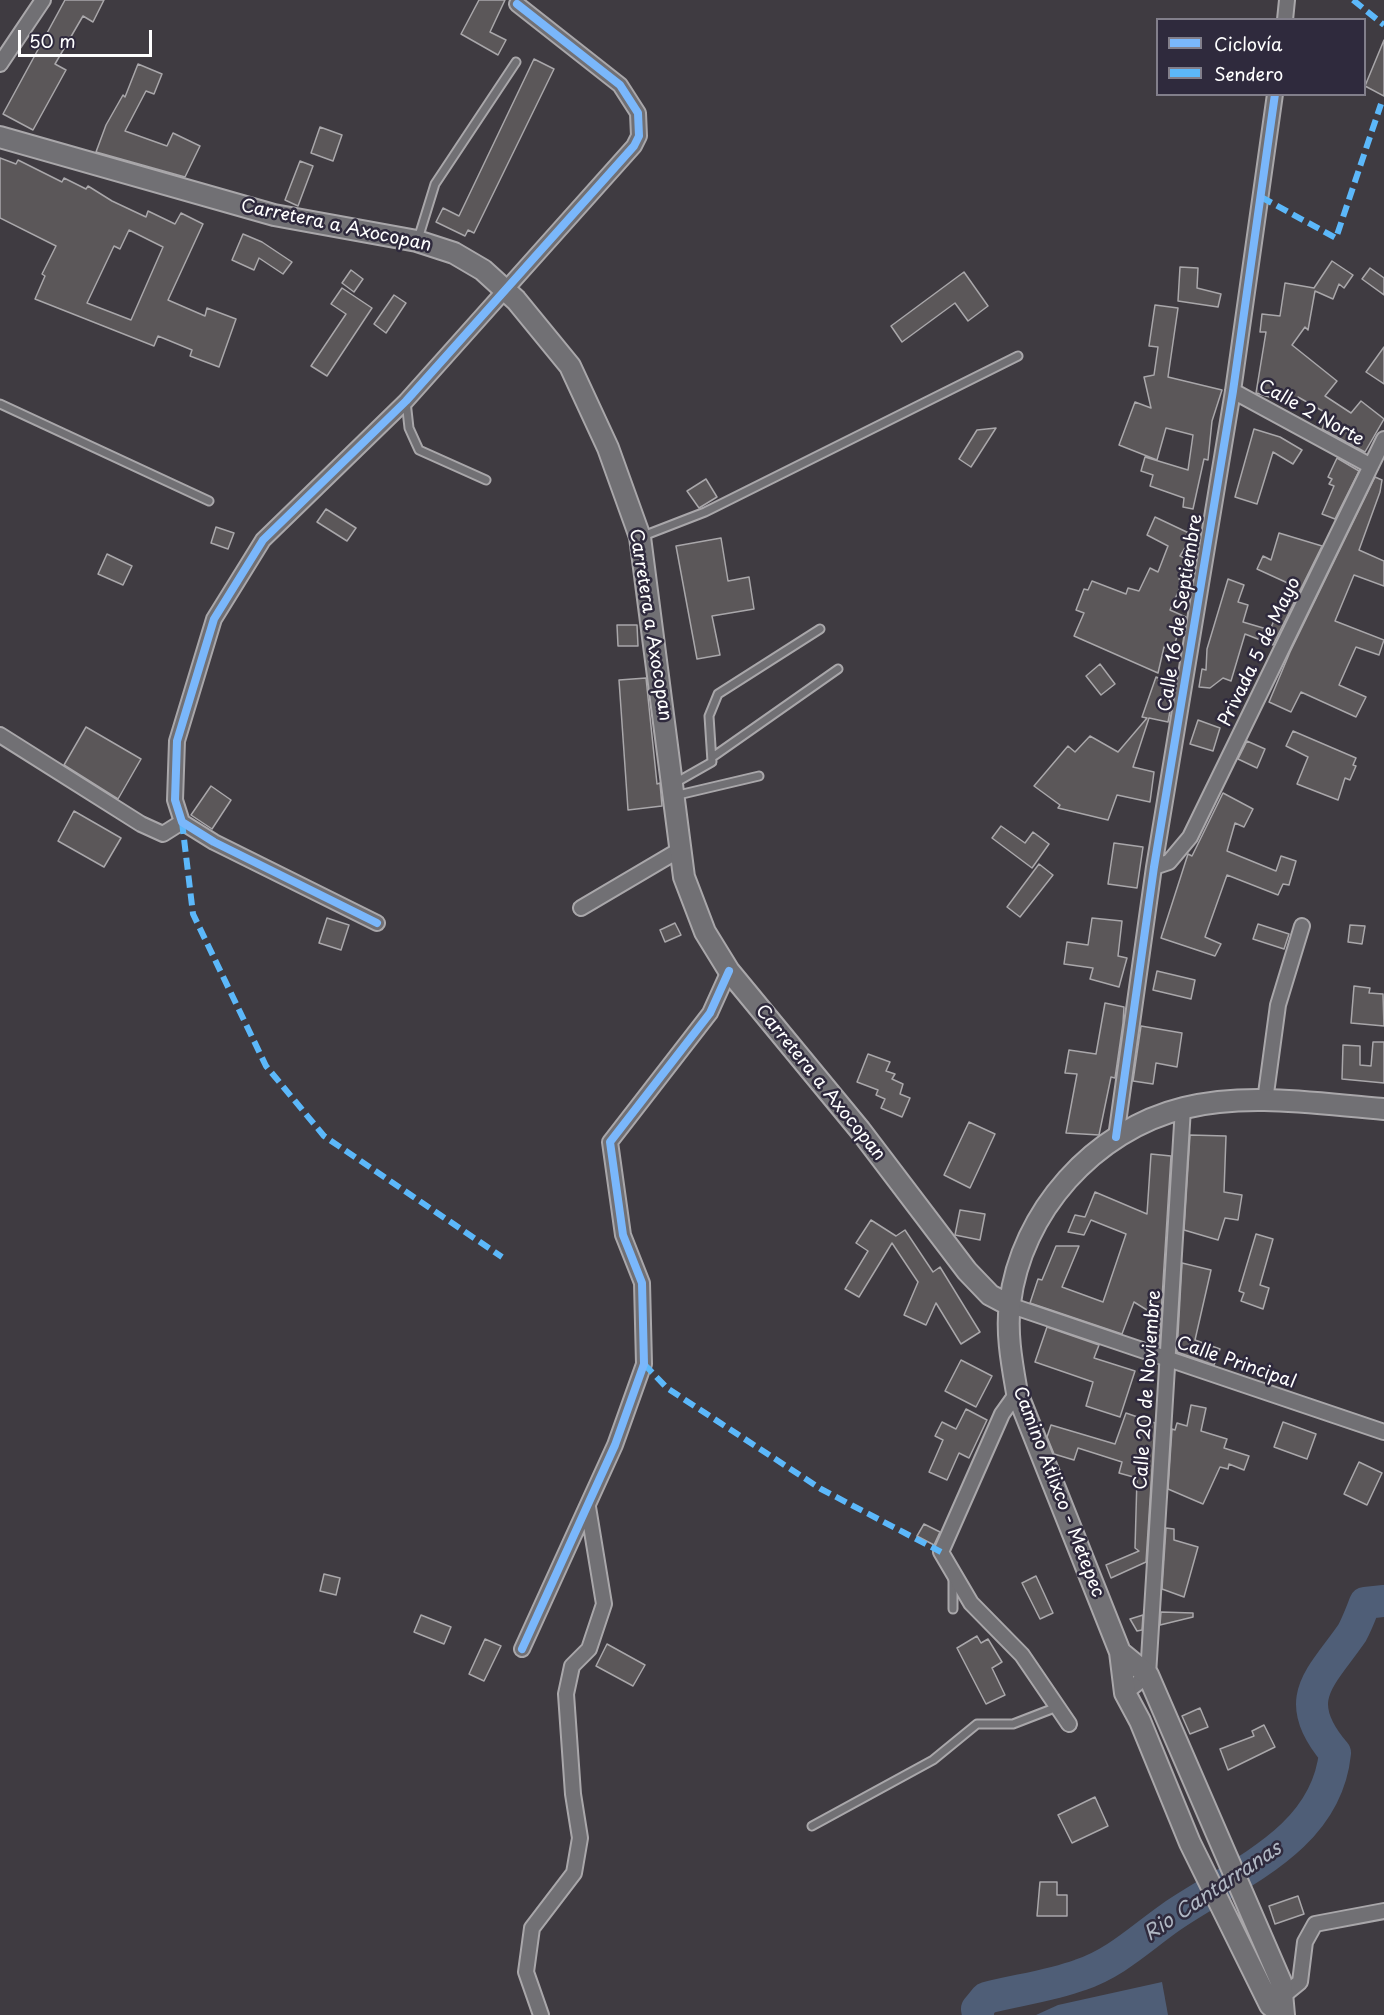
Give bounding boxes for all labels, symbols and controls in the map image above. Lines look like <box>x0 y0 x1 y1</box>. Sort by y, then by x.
scale bar <box>21 18 154 56</box>
legend <box>1156 18 1366 96</box>
text: 50 m <box>29 27 76 54</box>
text: Ciclovía <box>1214 30 1282 57</box>
text: Sendero <box>1214 60 1283 87</box>
street label: Carretera a Axocopan <box>239 195 433 257</box>
street label: Calle 2 Norte <box>1254 375 1368 451</box>
street label: Calle 16 de Septiembre <box>1155 513 1207 713</box>
street label: Carretera a Axocopan <box>624 527 676 723</box>
street label: Privada 5 de Mayo <box>1214 574 1306 730</box>
street label: Carretera a Axocopan <box>750 1001 890 1165</box>
street label: Calle 20 de Noviembre <box>1130 1289 1166 1491</box>
street label: Calle Principal <box>1173 1332 1299 1394</box>
street label: Camino Atlixco - Metepec <box>1008 1384 1108 1600</box>
water label: Rio Cantarranas <box>1140 1837 1286 1947</box>

